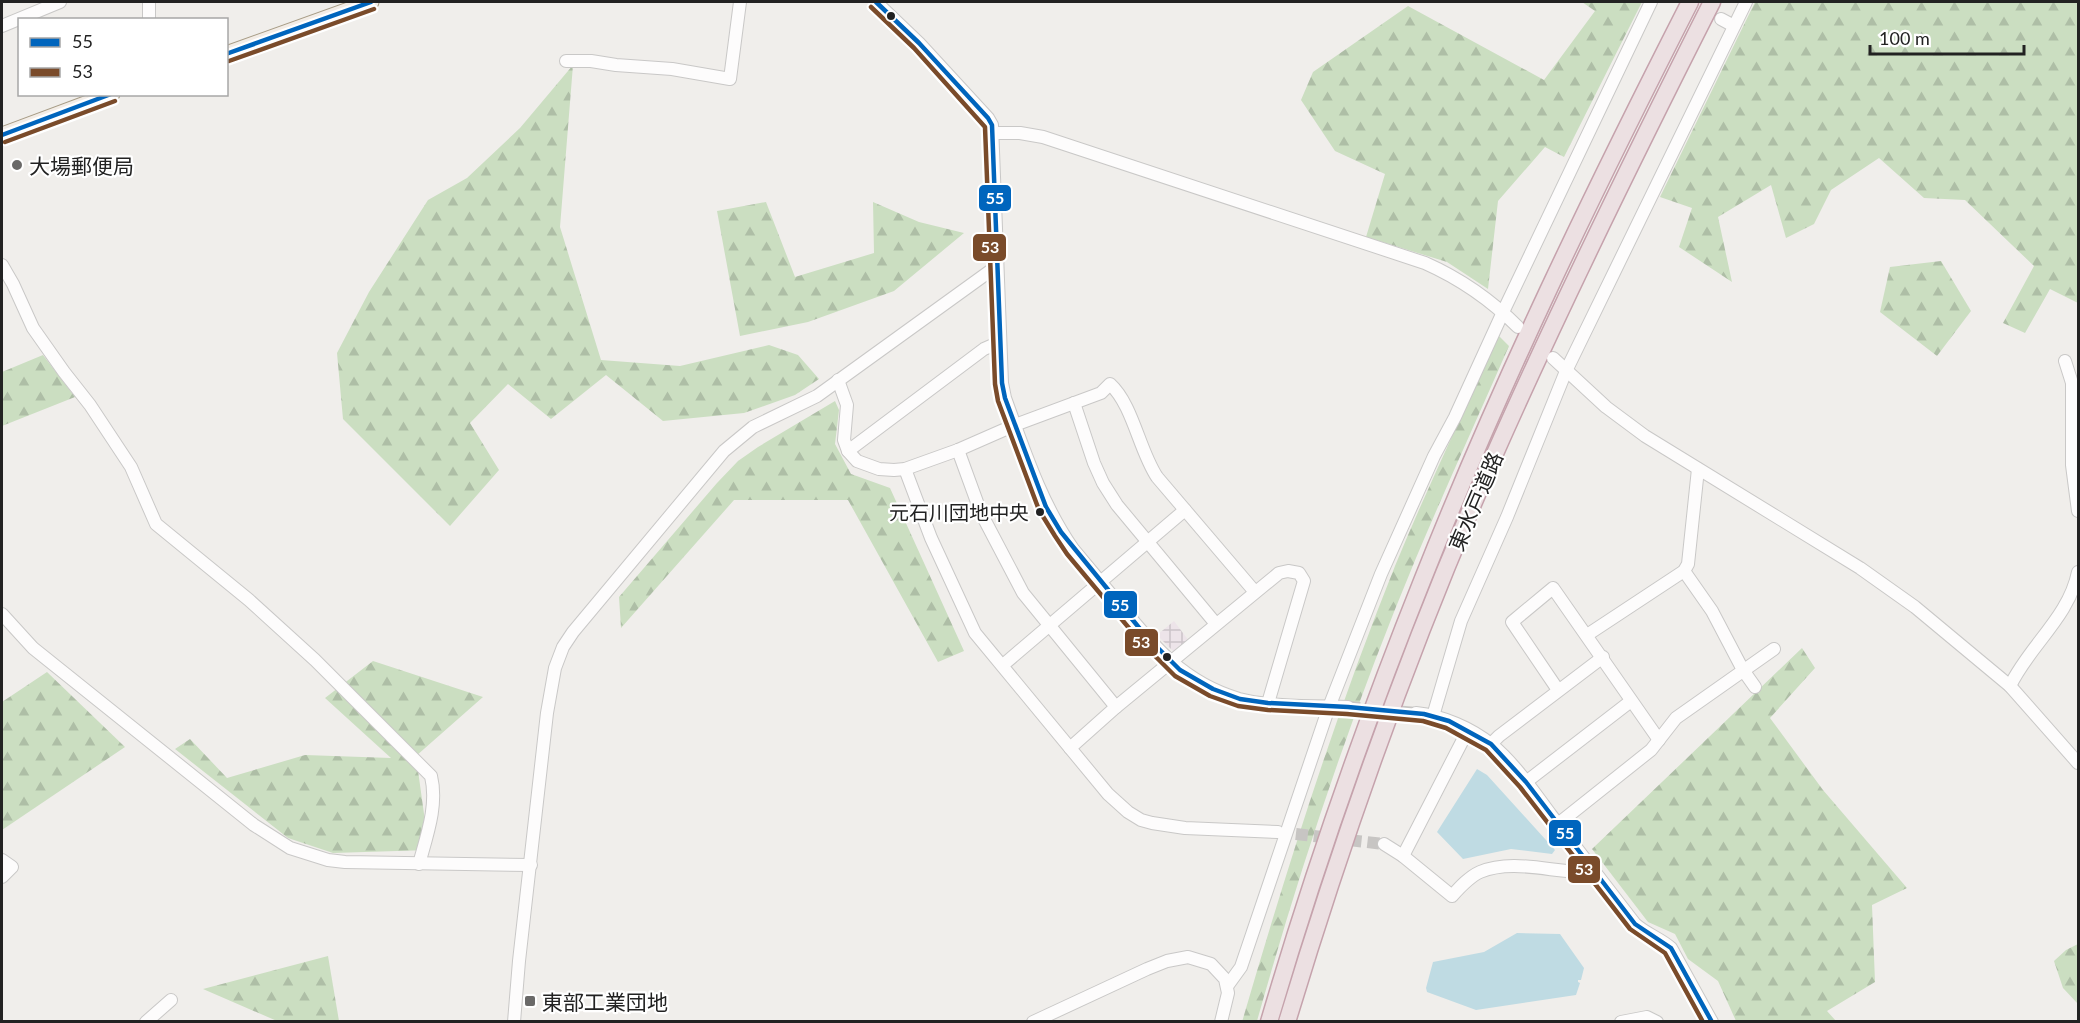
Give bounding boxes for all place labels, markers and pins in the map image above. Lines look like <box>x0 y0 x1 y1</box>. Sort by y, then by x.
unlabelled marker <box>885 10 897 22</box>
place label: 大場郵便局 <box>29 153 134 178</box>
marker: 大場郵便局 <box>10 158 24 172</box>
place label: 元石川団地中央 <box>889 500 1029 524</box>
marker: 元石川団地中央 <box>1034 506 1046 518</box>
unlabelled marker <box>1161 651 1173 663</box>
place label: 東部工業団地 <box>542 989 668 1014</box>
marker: 東部工業団地 <box>523 994 537 1008</box>

